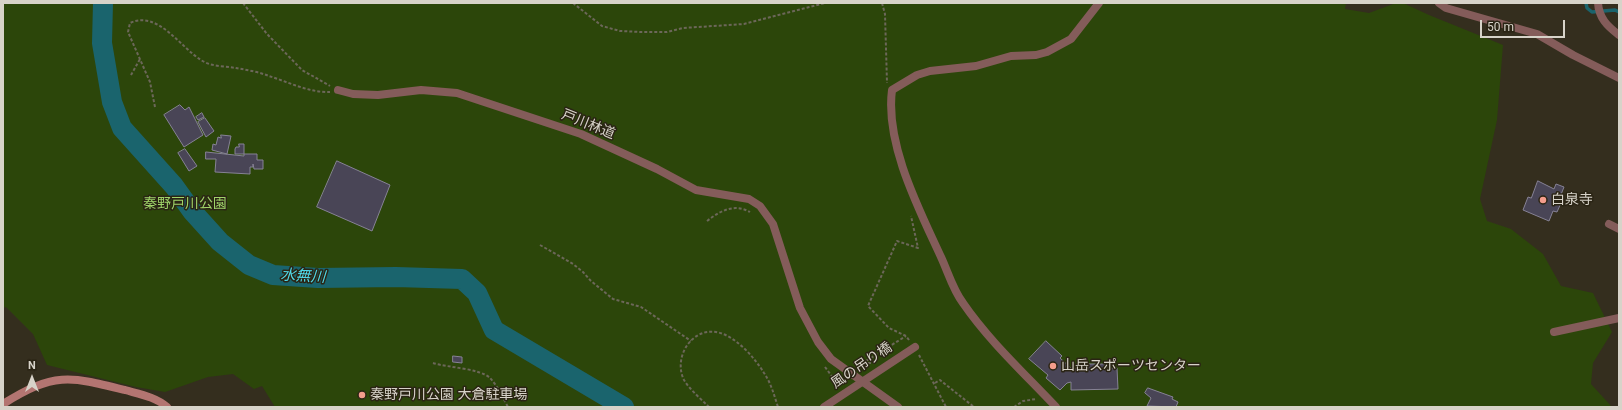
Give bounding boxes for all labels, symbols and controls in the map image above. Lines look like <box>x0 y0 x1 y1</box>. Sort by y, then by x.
scale bar <box>1482 12 1567 38</box>
text: 50 m <box>1487 20 1514 34</box>
street label: 戸川林道 <box>559 107 617 143</box>
place label: 白泉寺 <box>1551 192 1593 208</box>
marker: 白泉寺 <box>1538 195 1548 205</box>
park label: 秦野戸川公園 <box>143 196 227 212</box>
water label: 水無川 <box>280 267 326 287</box>
street label: 風の吊り橋 <box>828 339 896 393</box>
north arrow <box>12 358 52 398</box>
place label: 山岳スポーツセンター <box>1061 358 1201 374</box>
text: N <box>28 359 36 372</box>
marker: 山岳スポーツセンター <box>1048 361 1058 371</box>
place label: 秦野戸川公園 大倉駐車場 <box>370 387 527 403</box>
marker: 秦野戸川公園 大倉駐車場 <box>357 390 367 400</box>

